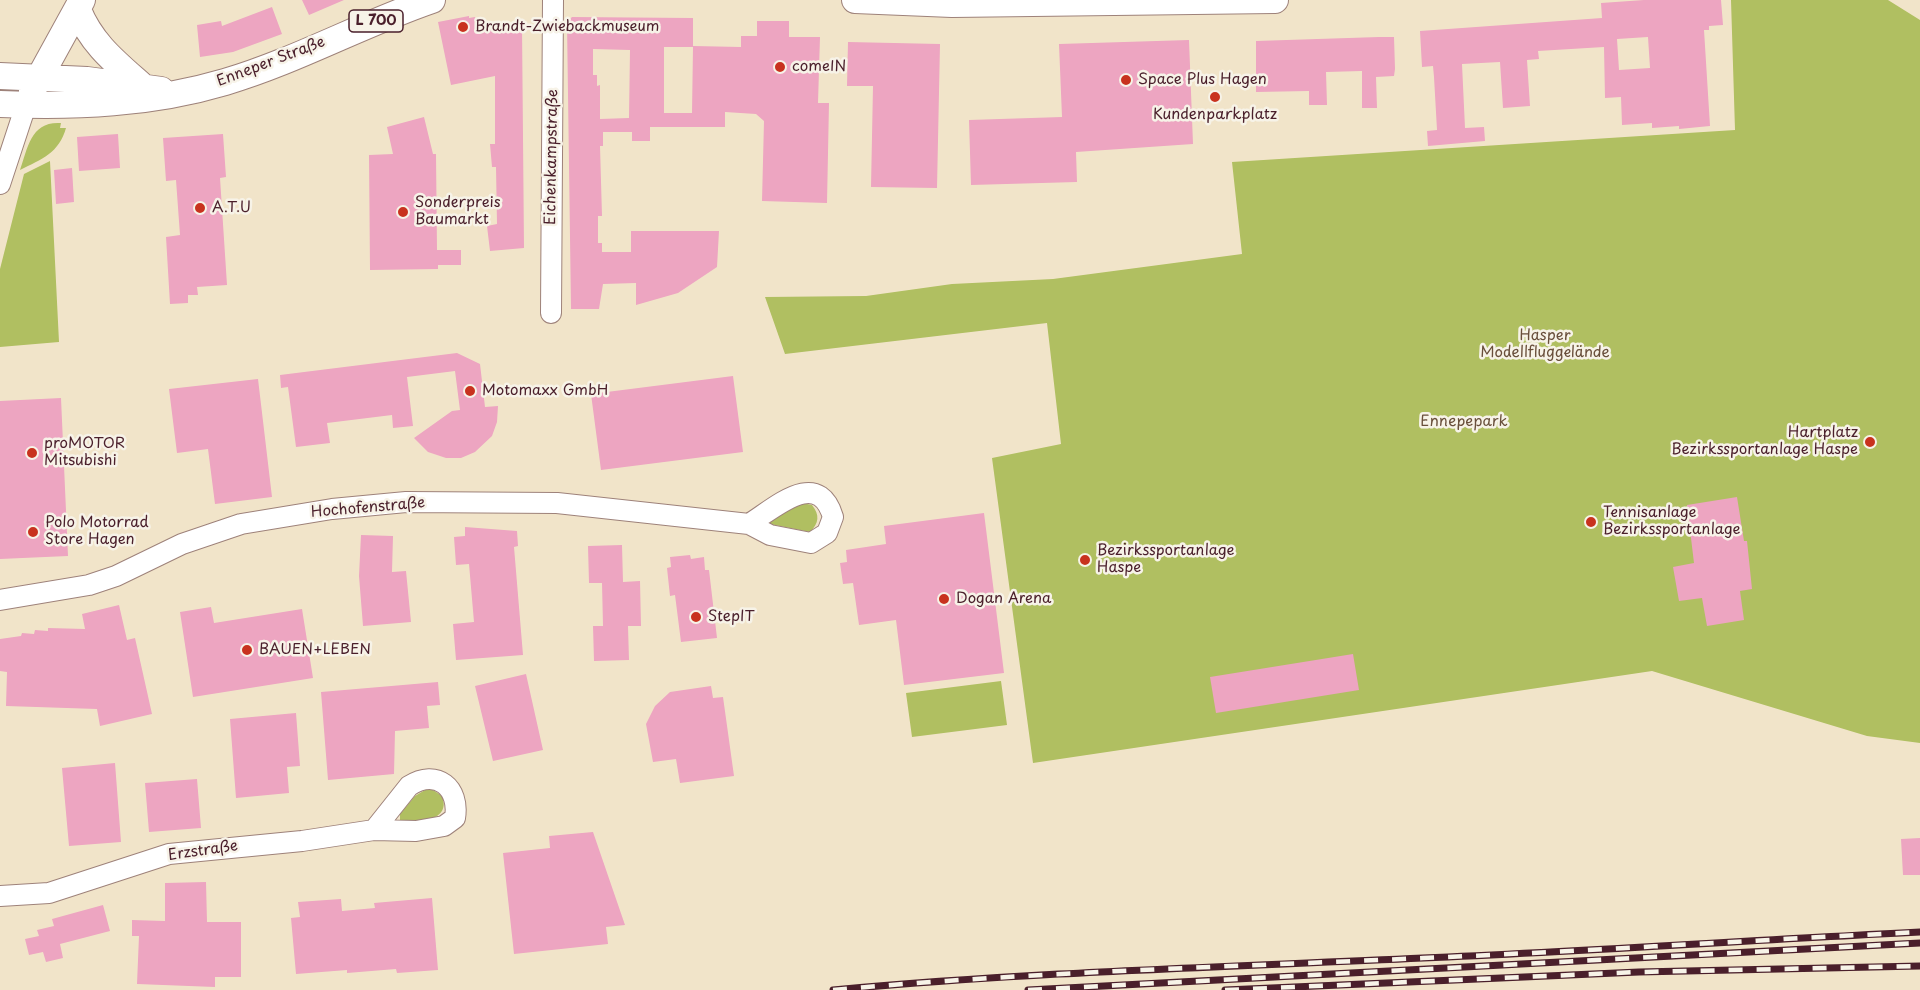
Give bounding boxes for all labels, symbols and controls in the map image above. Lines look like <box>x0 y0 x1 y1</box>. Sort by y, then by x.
road number: L 700 <box>349 10 403 32</box>
place label: Brandt-Zwiebackmuseum <box>475 18 659 36</box>
marker: Brandt-Zwiebackmuseum <box>456 20 470 34</box>
street label: Enneper Straße <box>214 33 328 91</box>
place label: comeIN <box>792 58 846 76</box>
marker: comeIN <box>773 60 787 74</box>
place label: Space Plus Hagen <box>1138 71 1267 89</box>
marker: Space Plus Hagen <box>1119 73 1133 87</box>
street label: Eichenkampstraße <box>542 89 562 225</box>
marker: Kundenparkplatz <box>1208 90 1222 104</box>
place label: Kundenparkplatz <box>1153 106 1277 124</box>
place label: Sonderpreis Baumarkt <box>415 194 501 229</box>
place label: A.T.U <box>212 199 251 217</box>
marker: A.T.U <box>193 201 207 215</box>
marker: Sonderpreis Baumarkt <box>396 205 410 219</box>
park label: Hasper Modellfluggelände <box>1480 327 1610 362</box>
place label: Motomaxx GmbH <box>482 382 608 400</box>
marker: Motomaxx GmbH <box>463 384 477 398</box>
park label: Ennepepark <box>1420 413 1508 431</box>
place label: Hartplatz Bezirkssportanlage Haspe <box>1671 424 1858 459</box>
place label: proMOTOR Mitsubishi <box>44 435 125 470</box>
marker: Hartplatz Bezirkssportanlage Haspe <box>1863 435 1877 449</box>
marker: proMOTOR Mitsubishi <box>25 446 39 460</box>
street label: Hochofenstraße <box>310 494 426 522</box>
place label: Tennisanlage Bezirkssportanlage <box>1603 504 1741 539</box>
place label: Polo Motorrad Store Hagen <box>45 514 149 549</box>
marker: Tennisanlage Bezirkssportanlage <box>1584 515 1598 529</box>
marker: Polo Motorrad Store Hagen <box>26 525 40 539</box>
place label: Bezirkssportanlage Haspe <box>1097 542 1235 577</box>
marker: Bezirkssportanlage Haspe <box>1078 553 1092 567</box>
place label: Dogan Arena <box>956 590 1051 608</box>
marker: Dogan Arena <box>937 592 951 606</box>
place label: StepIT <box>708 608 755 626</box>
marker: StepIT <box>689 610 703 624</box>
place label: BAUEN+LEBEN <box>259 641 371 659</box>
marker: BAUEN+LEBEN <box>240 643 254 657</box>
street label: Erzstraße <box>167 837 239 865</box>

